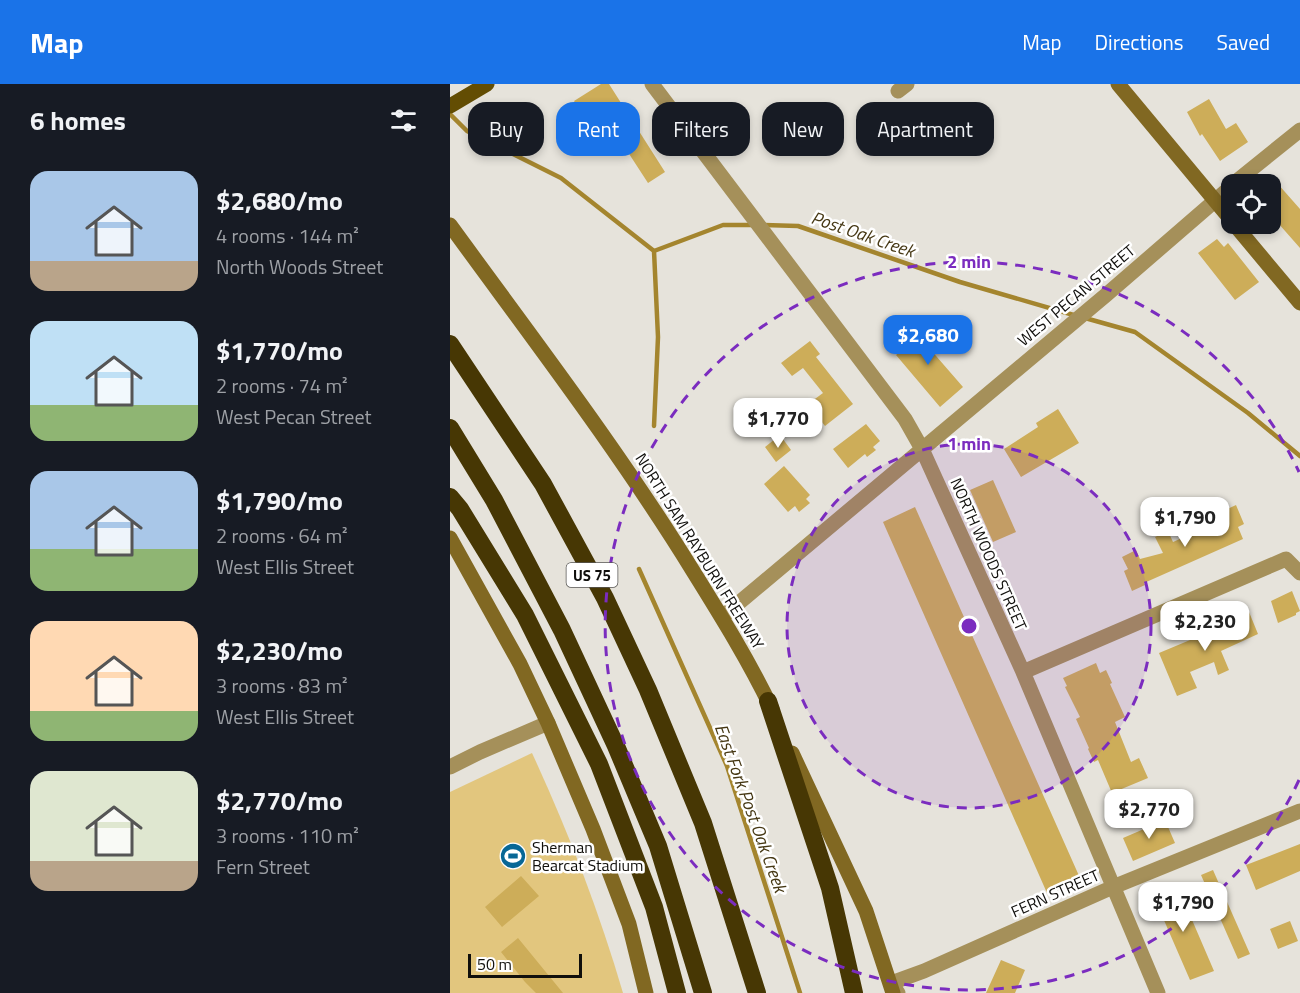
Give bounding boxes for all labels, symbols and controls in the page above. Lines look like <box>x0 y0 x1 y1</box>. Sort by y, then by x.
text: Map <box>30 21 84 64</box>
text: Map <box>1022 26 1062 58</box>
text: Directions <box>1095 26 1184 58</box>
text: Saved <box>1217 26 1270 58</box>
text: 6 homes <box>30 101 126 140</box>
chip: Buy <box>468 102 544 156</box>
chip: Rent <box>556 102 640 156</box>
chip: Filters <box>652 102 750 156</box>
chip: New <box>762 102 844 156</box>
chip: Apartment <box>856 102 994 156</box>
icon: filters <box>387 104 420 137</box>
map controls <box>1221 174 1281 234</box>
button: locate <box>1221 174 1281 234</box>
text: $2,680/mo <box>216 181 343 220</box>
icon: home <box>78 195 150 267</box>
water label: Post Oak Creek <box>808 204 920 265</box>
text: 4 rooms · 144 m² <box>216 220 359 251</box>
street label: WEST PECAN STREET <box>1012 238 1141 352</box>
text: 2 min <box>947 248 991 275</box>
text: North Woods Street <box>216 251 383 282</box>
pin: $2,680 <box>879 315 977 366</box>
text: $2,680 <box>897 319 959 350</box>
text: $1,770/mo <box>216 331 343 370</box>
icon: home <box>78 345 150 417</box>
text: 2 rooms · 74 m² <box>216 370 348 401</box>
pin: $1,770 <box>729 398 827 449</box>
text: West Pecan Street <box>216 401 371 432</box>
text: $1,770 <box>747 402 809 433</box>
text: 1 min <box>947 430 991 457</box>
street label: NORTH SAM RAYBURN FREEWAY <box>630 448 771 654</box>
street label: NORTH WOODS STREET <box>945 474 1034 635</box>
text: $1,790/mo <box>216 481 343 520</box>
icon: home <box>78 495 150 567</box>
pin: $1,790 <box>1136 497 1234 548</box>
text: $1,790 <box>1154 501 1216 532</box>
text: 2 rooms · 64 m² <box>216 520 348 551</box>
text: West Ellis Street <box>216 551 354 582</box>
road number: US 75 <box>566 563 618 587</box>
pin: $2,230 <box>1156 601 1254 652</box>
text: $2,230 <box>1174 605 1236 636</box>
centre of rings <box>959 616 979 636</box>
text: $2,230/mo <box>216 631 343 670</box>
icon: home <box>78 645 150 717</box>
text: 3 rooms · 83 m² <box>216 670 348 701</box>
text: West Ellis Street <box>216 701 354 732</box>
water label: East Fork Post Oak Creek <box>708 720 795 898</box>
text: $2,770/mo <box>216 781 343 820</box>
pin: $2,770 <box>1100 789 1198 840</box>
text: $2,770 <box>1118 793 1180 824</box>
icon: home <box>78 795 150 867</box>
text: 3 rooms · 110 m² <box>216 820 359 851</box>
place label: Sherman Bearcat Stadium <box>532 835 643 877</box>
sports icon: Sherman Bearcat Stadium <box>498 841 528 871</box>
text: Fern Street <box>216 851 310 882</box>
street label: FERN STREET <box>1007 863 1104 923</box>
pin: $1,790 <box>1134 882 1232 933</box>
text: $1,790 <box>1152 886 1214 917</box>
scale bar <box>468 951 582 978</box>
text: 50 m <box>477 952 512 976</box>

